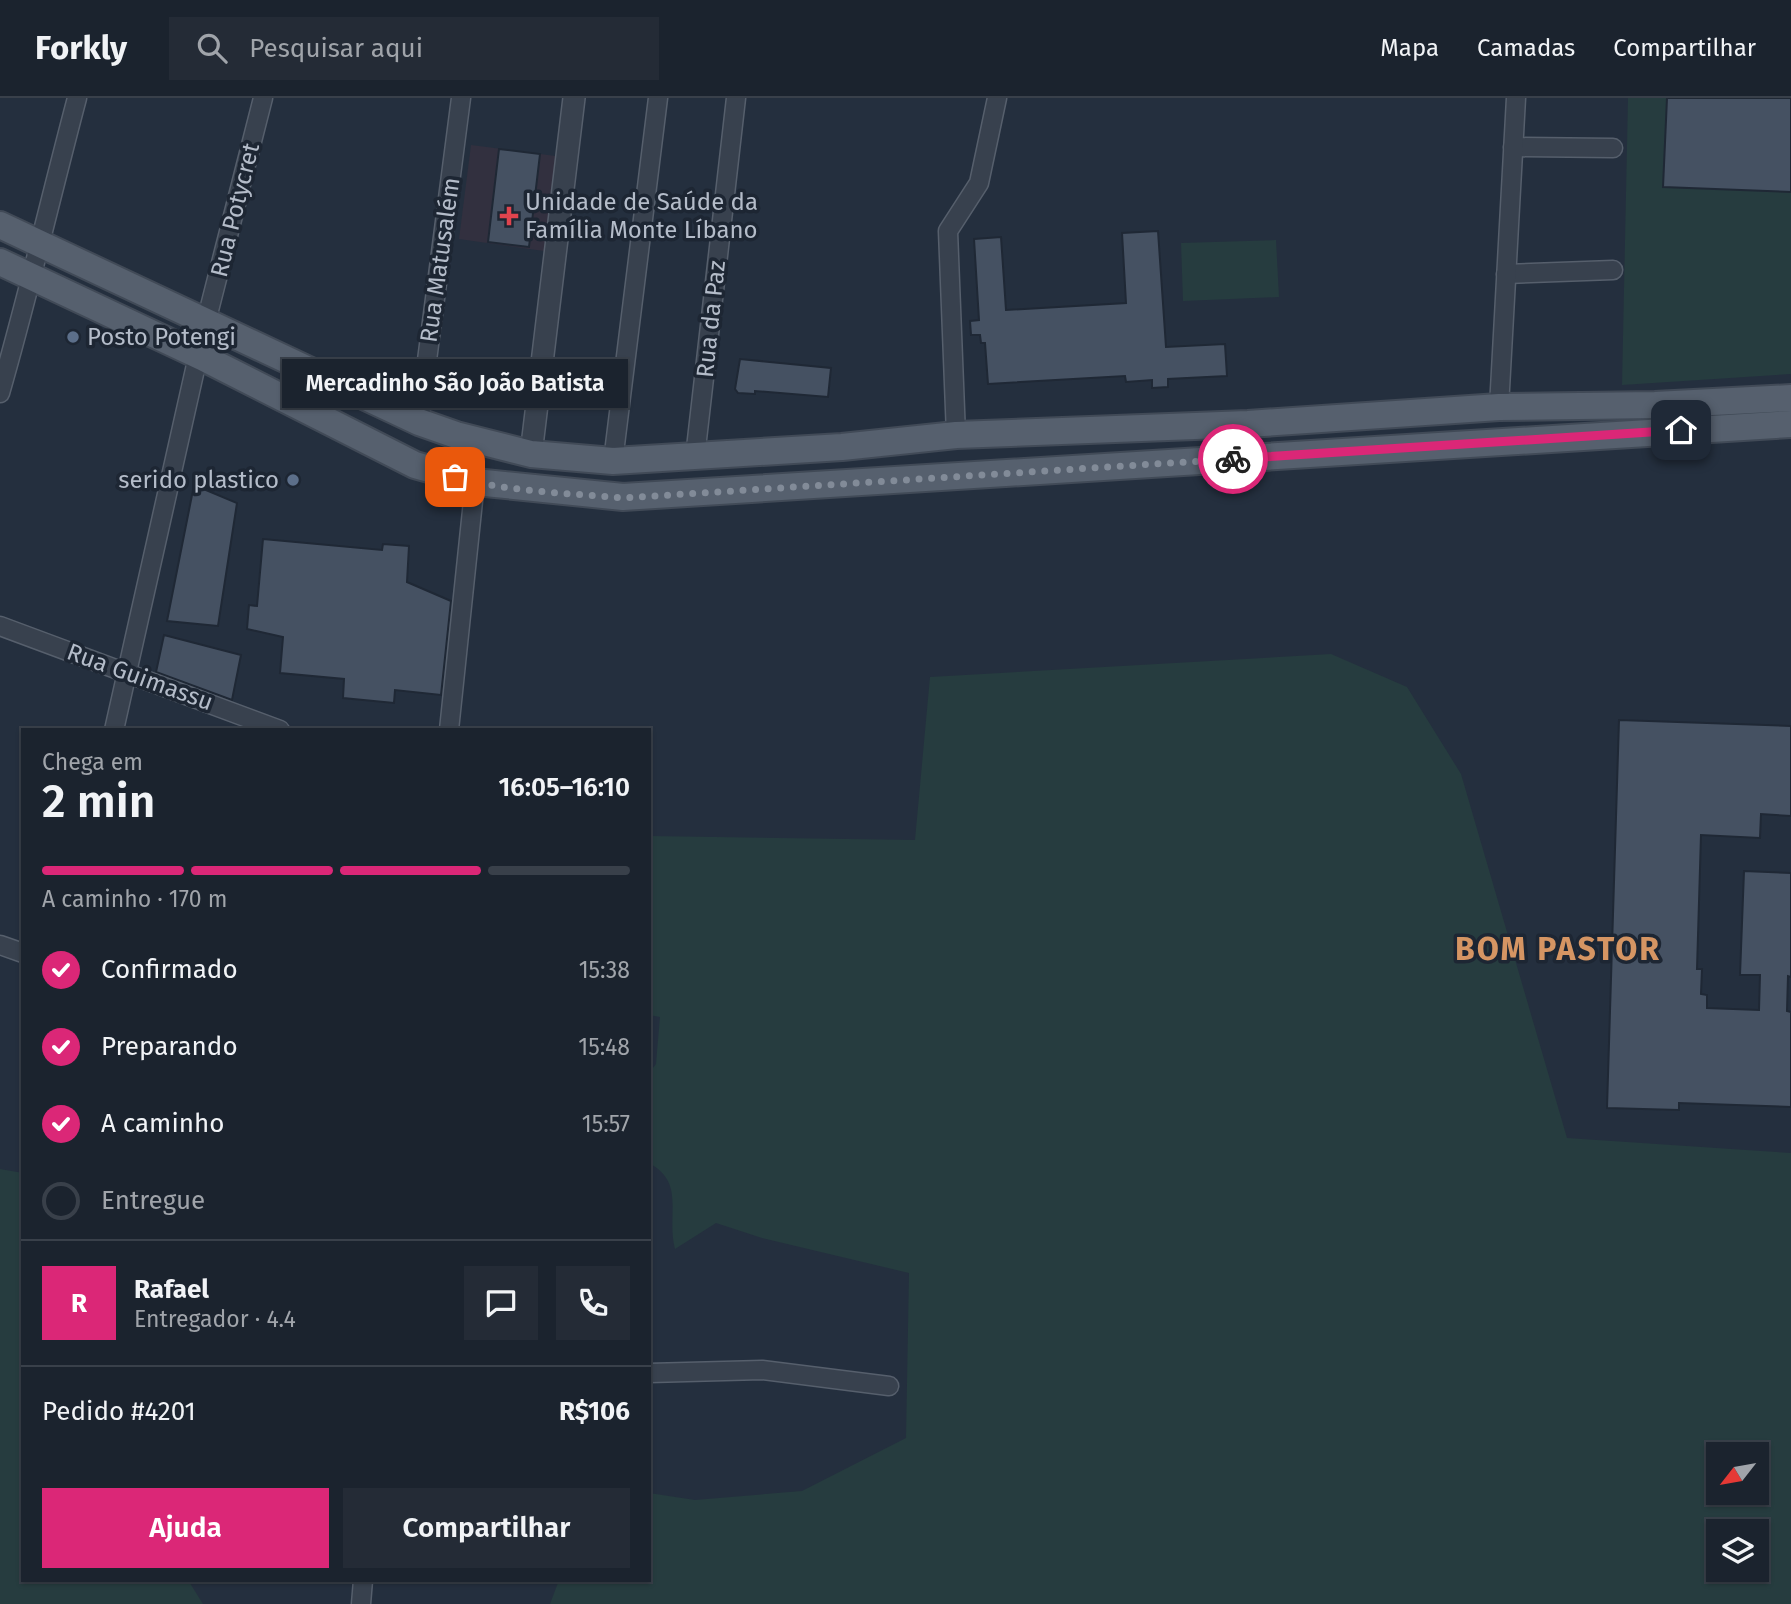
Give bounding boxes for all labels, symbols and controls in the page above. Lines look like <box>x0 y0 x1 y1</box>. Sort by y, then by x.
search box <box>169 17 659 80</box>
text: Forkly <box>35 28 127 68</box>
icon: search <box>193 29 231 67</box>
text: Pesquisar aqui <box>249 33 423 64</box>
text: Mapa <box>1380 34 1439 62</box>
text: Camadas <box>1477 34 1575 62</box>
text: Compartilhar <box>1613 34 1756 62</box>
street label: Rua Potycret <box>205 140 265 280</box>
street label: Rua Matusalém <box>415 176 465 344</box>
place label: Unidade de Saúde da Família Monte Líbano <box>525 188 758 244</box>
marker: Unidade de Saúde da Família Monte Líbano <box>499 206 519 226</box>
street label: Rua da Paz <box>691 259 731 379</box>
place label: Posto Potengi <box>87 323 236 351</box>
marker: Posto Potengi <box>65 329 81 345</box>
callout: Mercadinho São João Batista <box>282 358 628 407</box>
text: Mercadinho São João Batista <box>305 369 605 397</box>
pin <box>1651 400 1711 460</box>
icon: home <box>1662 411 1700 449</box>
courier <box>1198 424 1268 494</box>
icon: bike <box>1214 440 1252 478</box>
pin <box>425 447 485 507</box>
icon: bag <box>436 458 474 496</box>
place label: serido plastico <box>118 466 279 494</box>
marker: serido plastico <box>285 472 301 488</box>
street label: Rua Guimassu <box>63 638 217 716</box>
text: Chega em <box>42 748 143 776</box>
text: 16:05–16:10 <box>498 772 630 803</box>
text: 2 min <box>42 774 155 829</box>
text: A caminho · 170 m <box>42 885 227 913</box>
district label: BOM PASTOR <box>1455 930 1661 968</box>
icon: check <box>42 951 80 989</box>
text: Confirmado <box>101 954 238 985</box>
text: 15:38 <box>579 956 630 984</box>
icon: check <box>42 1028 80 1066</box>
text: Preparando <box>101 1031 238 1062</box>
text: 15:48 <box>578 1033 630 1061</box>
icon: check <box>42 1105 80 1143</box>
text: A caminho <box>101 1108 224 1139</box>
text: 15:57 <box>582 1110 630 1138</box>
text: Entregue <box>101 1185 205 1216</box>
button: chat <box>464 1266 538 1340</box>
button: phone <box>556 1266 630 1340</box>
text: Rafael <box>134 1274 209 1305</box>
text: R <box>71 1288 87 1319</box>
text: Entregador · 4.4 <box>134 1305 296 1333</box>
text: Pedido #4201 <box>42 1396 196 1427</box>
text: R$106 <box>559 1396 630 1427</box>
north arrow <box>1706 1442 1769 1505</box>
map controls <box>1706 1442 1769 1582</box>
button: Ajuda <box>42 1488 329 1568</box>
button: Compartilhar <box>343 1488 630 1568</box>
button: layers <box>1706 1519 1769 1582</box>

